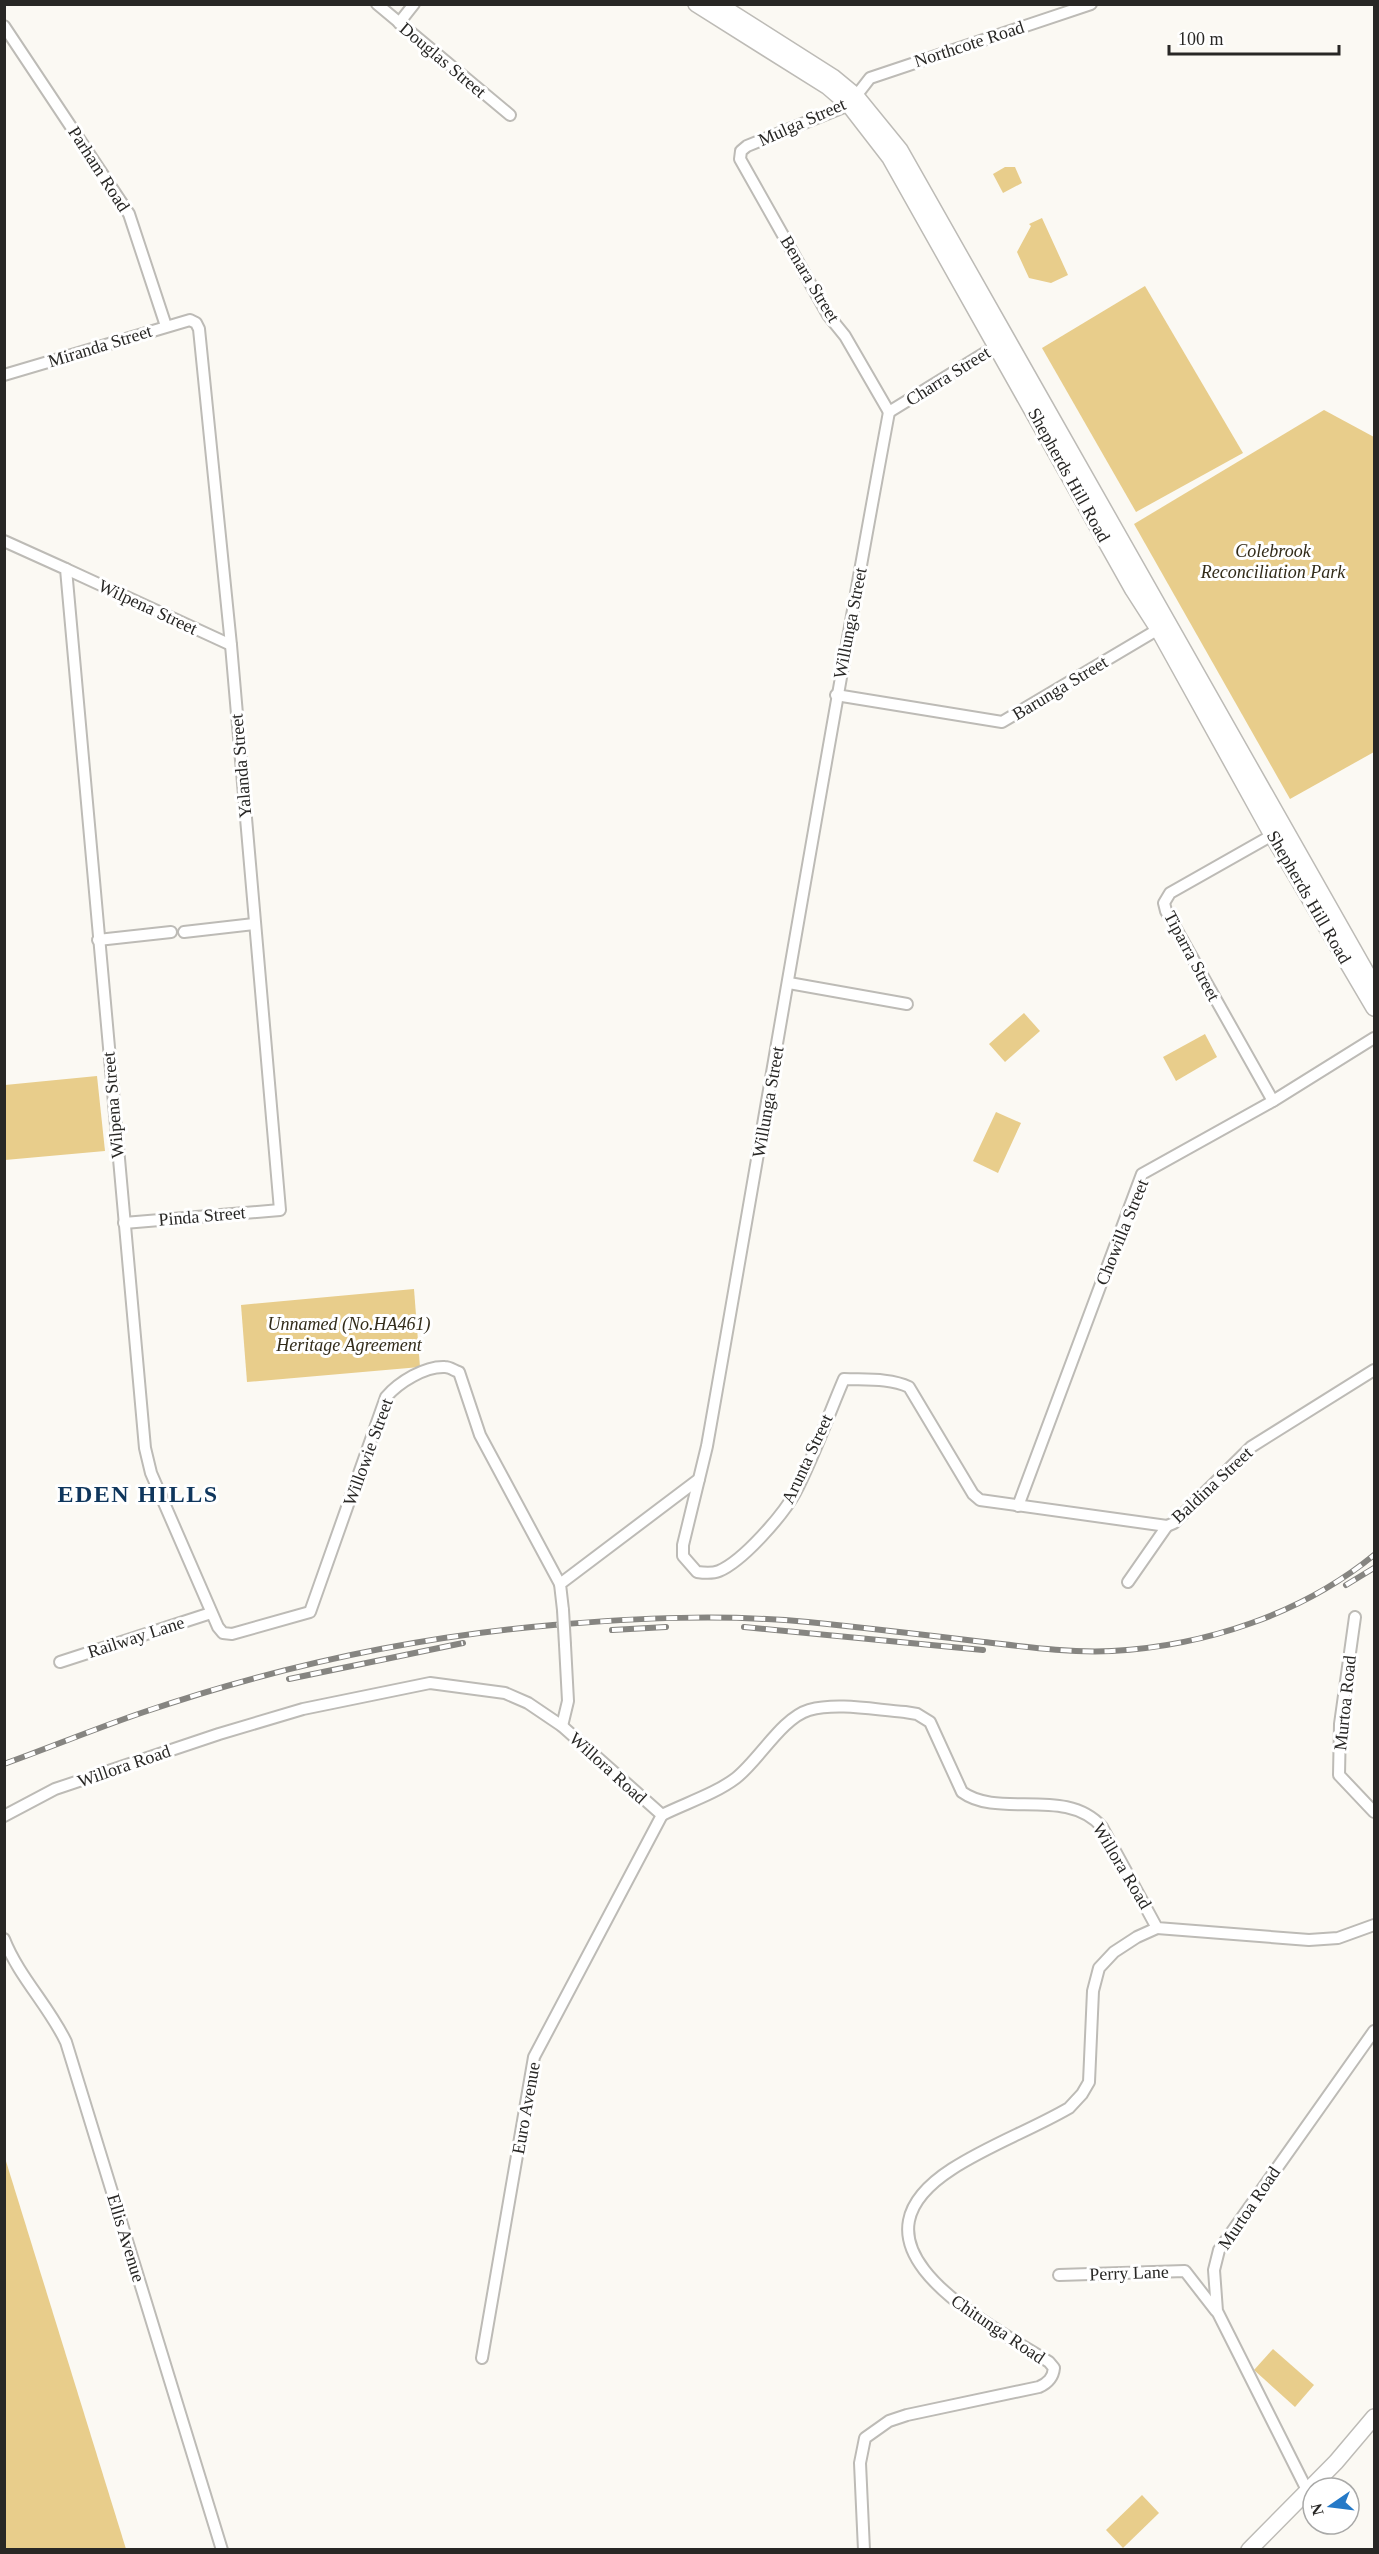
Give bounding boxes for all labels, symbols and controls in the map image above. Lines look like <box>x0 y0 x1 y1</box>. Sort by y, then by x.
street label: Northcote Road <box>911 17 1027 71</box>
street label: Douglas Street <box>396 18 490 102</box>
scale bar <box>1169 18 1338 56</box>
text: 100 m <box>1178 29 1224 49</box>
street label: Mulga Street <box>755 94 849 150</box>
street label: Parham Road <box>64 123 134 215</box>
street label: Benara Street <box>776 232 844 326</box>
street label: Miranda Street <box>46 321 154 371</box>
street label: Charra Street <box>902 342 994 410</box>
street label: Shepherds Hill Road <box>1024 405 1114 545</box>
park label: Colebrook Reconciliation Park <box>1200 541 1346 582</box>
street label: Willunga Street <box>829 566 871 680</box>
street label: Wilpena Street <box>95 575 201 639</box>
street label: Barunga Street <box>1009 652 1111 724</box>
street label: Yalanda Street <box>226 713 256 819</box>
street label: Shepherds Hill Road <box>1263 827 1355 967</box>
street label: Tiparra Street <box>1160 908 1224 1004</box>
street label: Willunga Street <box>748 1045 788 1159</box>
street label: Wilpena Street <box>98 1051 128 1159</box>
street label: Chowilla Street <box>1092 1176 1152 1288</box>
street label: Pinda Street <box>158 1202 246 1230</box>
park label: Unnamed (No.HA461) Heritage Agreement <box>268 1314 430 1355</box>
street label: Willowie Street <box>339 1396 397 1508</box>
street label: Arunta Street <box>778 1411 836 1507</box>
street label: Baldina Street <box>1168 1443 1256 1527</box>
district label: EDEN HILLS <box>57 1481 219 1507</box>
street label: Railway Lane <box>85 1612 187 1662</box>
street label: Murtoa Road <box>1330 1654 1360 1752</box>
street label: Willora Road <box>565 1728 651 1808</box>
street label: Willora Road <box>75 1741 173 1791</box>
street label: Willora Road <box>1089 1819 1155 1913</box>
street label: Euro Avenue <box>508 2060 544 2156</box>
street label: Murtoa Road <box>1214 2163 1284 2253</box>
street label: Ellis Avenue <box>103 2191 149 2285</box>
street label: Perry Lane <box>1089 2262 1169 2284</box>
street label: Chitunga Road <box>947 2290 1049 2368</box>
north arrow <box>1301 2476 1361 2536</box>
text: N <box>1307 2501 1327 2517</box>

